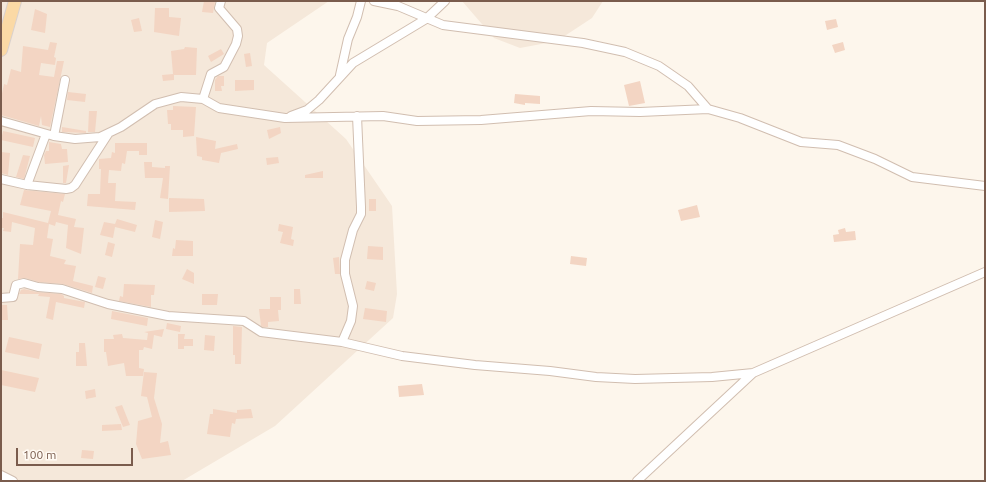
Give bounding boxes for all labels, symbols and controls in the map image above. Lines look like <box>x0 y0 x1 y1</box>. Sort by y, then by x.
scale bar <box>18 440 135 466</box>
text: 100 m <box>23 448 56 461</box>

